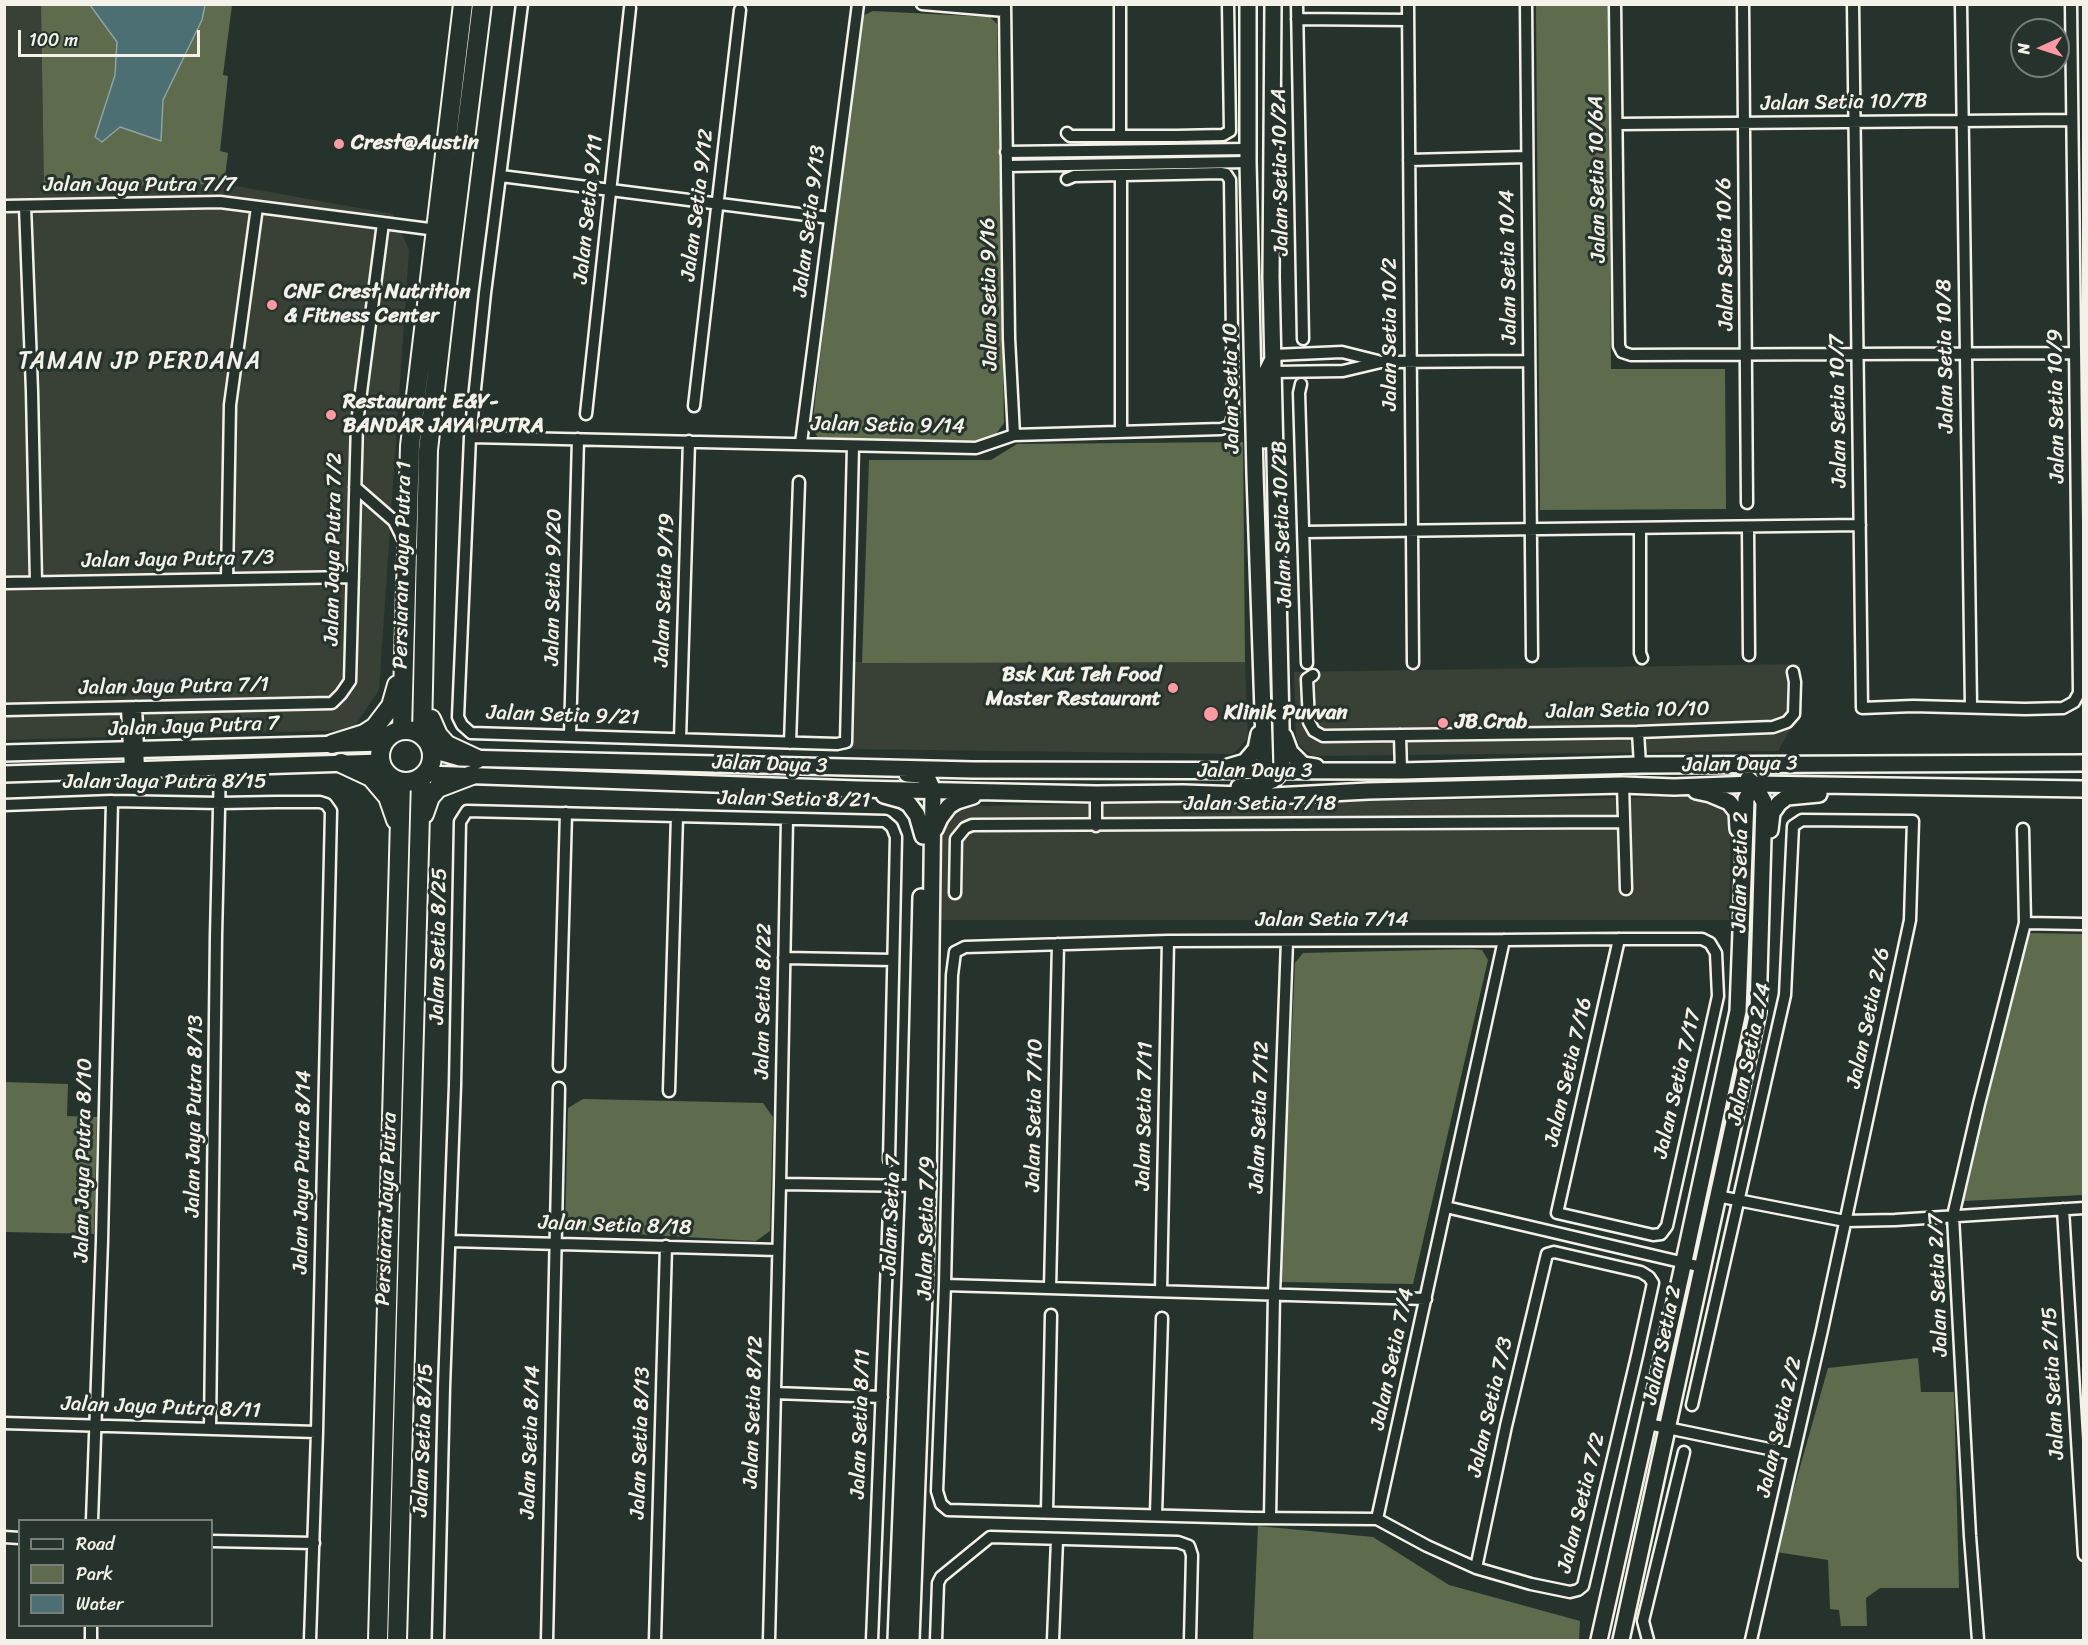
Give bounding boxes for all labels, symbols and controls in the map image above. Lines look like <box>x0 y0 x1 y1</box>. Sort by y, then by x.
scale bar <box>21 18 202 56</box>
north arrow <box>2010 18 2070 78</box>
text: 100 m <box>29 24 78 56</box>
text: N <box>2009 43 2038 55</box>
street label: Jalan Setia 10/2A <box>1267 88 1295 256</box>
street label: Jalan Setia 10/7B <box>1760 89 1928 117</box>
street label: Jalan Setia 10/6A <box>1584 95 1612 263</box>
street label: Jalan Setia 9/12 <box>676 127 720 283</box>
place label: Crest@Austin <box>351 131 479 157</box>
street label: Jalan Setia 9/11 <box>569 133 609 285</box>
marker: Crest@Austin <box>332 137 346 151</box>
street label: Jalan Setia 9/13 <box>788 144 832 298</box>
street label: Jalan Jaya Putra 7/7 <box>43 173 237 199</box>
street label: Jalan Setia 10/6 <box>1712 177 1740 331</box>
street label: Jalan Setia 10/4 <box>1495 190 1523 344</box>
street label: Jalan Setia 9/16 <box>976 217 1004 371</box>
street label: Jalan Setia 10/2 <box>1378 257 1404 411</box>
street label: Jalan Setia 10/8 <box>1932 279 1960 433</box>
place label: CNF Crest Nutrition & Fitness Center <box>284 280 471 330</box>
marker: CNF Crest Nutrition & Fitness Center <box>265 298 279 312</box>
street label: Jalan Setia 10 <box>1218 322 1246 454</box>
street label: Jalan Setia 10/9 <box>2043 329 2071 483</box>
street label: Jalan Setia 10/7 <box>1825 334 1853 488</box>
district label: TAMAN JP PERDANA <box>18 348 262 376</box>
place label: Restaurant E&Y- BANDAR JAYA PUTRA <box>343 390 544 440</box>
marker: Restaurant E&Y- BANDAR JAYA PUTRA <box>324 408 338 422</box>
street label: Jalan Setia 9/14 <box>811 412 965 440</box>
street label: Jalan Setia 10/2B <box>1267 440 1299 608</box>
street label: Jalan Jaya Putra 7/2 <box>320 452 348 646</box>
street label: Persiaran Jaya Putra 1 <box>389 461 417 669</box>
street label: Jalan Setia 9/20 <box>540 508 568 666</box>
street label: Jalan Setia 9/19 <box>650 513 680 667</box>
street label: Jalan Jaya Putra 7/3 <box>81 546 275 574</box>
place label: Bsk Kut Teh Food Master Restaurant <box>986 663 1161 713</box>
street label: Jalan Jaya Putra 7/1 <box>79 673 269 701</box>
marker: Bsk Kut Teh Food Master Restaurant <box>1166 681 1180 695</box>
street label: Jalan Setia 10/10 <box>1546 697 1710 725</box>
street label: Jalan Setia 9/21 <box>486 701 640 731</box>
place label: Klinik Puvvan <box>1224 701 1348 727</box>
marker: Klinik Puvvan <box>1202 705 1220 723</box>
place label: JB Crab <box>1455 710 1527 736</box>
street label: Jalan Jaya Putra 7 <box>108 711 280 743</box>
marker: JB Crab <box>1436 716 1450 730</box>
street label: Jalan Daya 3 <box>712 750 828 780</box>
street label: Jalan Daya 3 <box>1682 751 1798 779</box>
street label: Jalan Daya 3 <box>1197 759 1313 785</box>
street label: Jalan Jaya Putra 8/15 <box>63 770 267 796</box>
street label: Jalan Setia 8/21 <box>717 786 871 814</box>
street label: Jalan Setia 7/18 <box>1184 792 1336 818</box>
street label: Jalan Setia 2 <box>1727 811 1755 933</box>
street label: Jalan Setia 8/25 <box>425 867 453 1025</box>
street label: Jalan Setia 7/14 <box>1255 908 1409 934</box>
street label: Jalan Setia 8/22 <box>750 923 778 1079</box>
street label: Jalan Setia 2/6 <box>1842 945 1896 1091</box>
street label: Jalan Setia 2/4 <box>1723 981 1777 1127</box>
street label: Jalan Setia 7/16 <box>1540 995 1598 1149</box>
street label: Jalan Setia 7/17 <box>1649 1007 1707 1161</box>
street label: Jalan Jaya Putra 8/13 <box>181 1015 209 1217</box>
street label: Jalan Setia 7/10 <box>1021 1038 1049 1192</box>
street label: Jalan Setia 7/11 <box>1131 1041 1159 1191</box>
street label: Jalan Setia 7/12 <box>1245 1041 1275 1193</box>
street label: Jalan Jaya Putra 8/10 <box>70 1058 98 1262</box>
street label: Jalan Jaya Putra 8/14 <box>289 1070 317 1274</box>
street label: Persiaran Jaya Putra <box>371 1112 403 1306</box>
street label: Jalan Setia 7 <box>877 1154 907 1276</box>
street label: Jalan Setia 7/9 <box>913 1156 941 1300</box>
street label: Jalan Setia 8/18 <box>538 1211 692 1241</box>
street label: Jalan Setia 2/7 <box>1924 1213 1954 1357</box>
street label: Jalan Setia 2 <box>1638 1283 1688 1407</box>
street label: Jalan Setia 7/4 <box>1366 1286 1420 1432</box>
street label: Jalan Setia 2/15 <box>2037 1306 2071 1460</box>
street label: Jalan Setia 8/12 <box>739 1335 769 1489</box>
street label: Jalan Setia 7/3 <box>1463 1335 1519 1479</box>
street label: Jalan Setia 8/11 <box>846 1349 876 1499</box>
street label: Jalan Setia 2/2 <box>1752 1354 1808 1500</box>
street label: Jalan Setia 8/15 <box>409 1363 439 1517</box>
street label: Jalan Setia 8/14 <box>516 1365 546 1519</box>
street label: Jalan Setia 8/13 <box>626 1366 656 1520</box>
street label: Jalan Jaya Putra 8/11 <box>61 1392 261 1424</box>
street label: Jalan Setia 7/2 <box>1552 1430 1612 1576</box>
legend <box>18 1519 213 1627</box>
text: Road <box>76 1528 115 1560</box>
text: Park <box>76 1558 113 1590</box>
text: Water <box>76 1588 123 1620</box>

